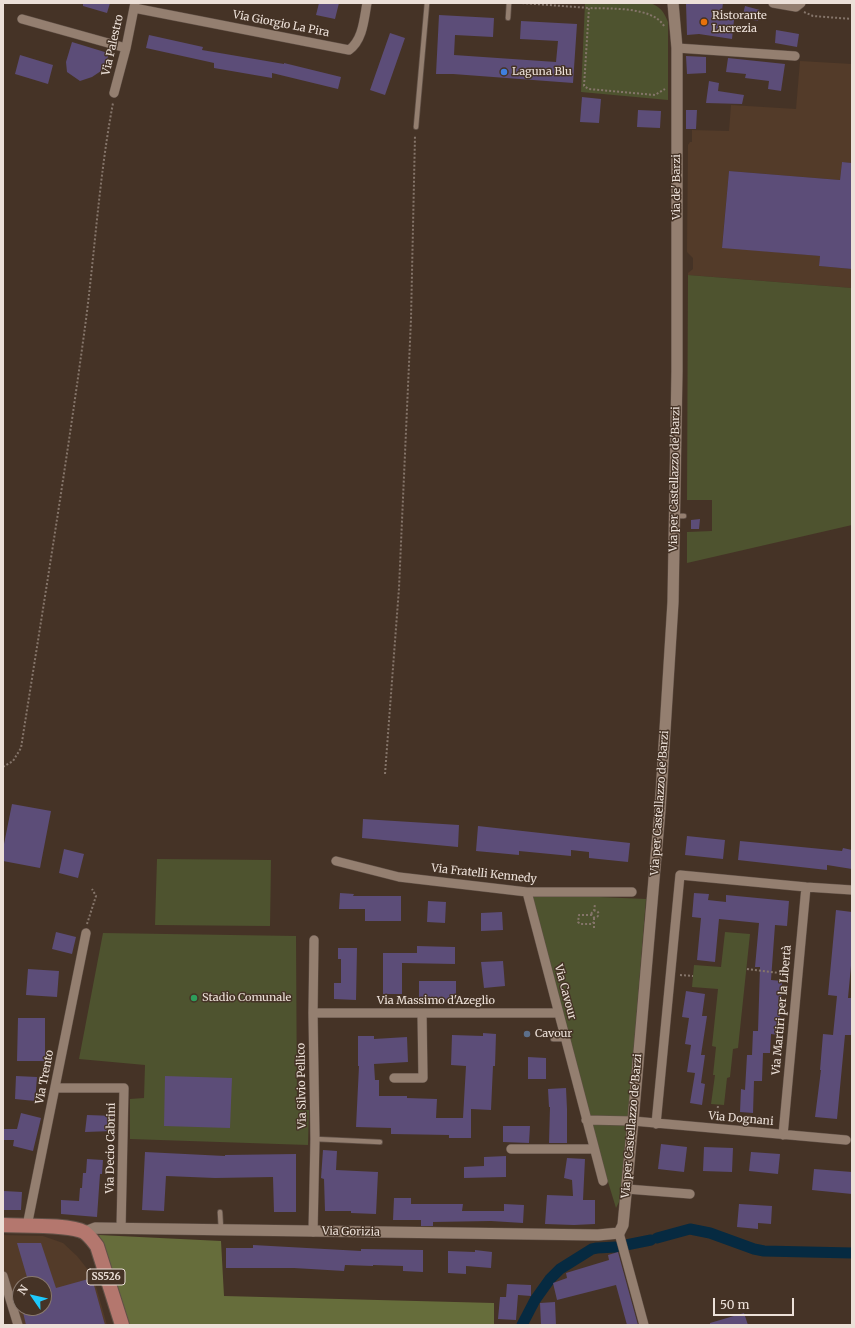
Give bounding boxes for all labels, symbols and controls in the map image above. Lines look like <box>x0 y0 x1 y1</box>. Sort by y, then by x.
street label: Via Giorgio La Pira <box>232 8 330 40</box>
place label: Ristorante Lucrezia <box>712 9 767 35</box>
street label: Via Palestro <box>100 13 126 77</box>
marker: Ristorante Lucrezia <box>699 17 709 27</box>
place label: Laguna Blu <box>512 65 572 79</box>
marker: Laguna Blu <box>499 67 509 77</box>
street label: Via de' Barzi <box>670 154 684 220</box>
street label: Via per Castellazzo de'Barzi <box>667 406 683 552</box>
street label: Via per Castellazzo de'Barzi <box>648 730 672 876</box>
street label: Via Fratelli Kennedy <box>431 862 537 886</box>
street label: Via Martiri per la Libertà <box>770 944 794 1076</box>
street label: Via Cavour <box>551 963 579 1021</box>
place label: Stadio Comunale <box>202 991 291 1005</box>
marker: Stadio Comunale <box>189 993 199 1003</box>
street label: Via Massimo d'Azeglio <box>377 994 495 1008</box>
place label: Cavour <box>535 1027 572 1041</box>
marker: Cavour <box>522 1029 532 1039</box>
street label: Via Silvio Pellico <box>295 1043 309 1129</box>
street label: Via Trento <box>33 1049 57 1105</box>
street label: Via per Castellazzo de'Barzi <box>619 1053 645 1199</box>
street label: Via Decio Cabrini <box>104 1102 118 1194</box>
street label: Via Dognani <box>708 1110 774 1128</box>
street label: Via Gorizia <box>322 1225 380 1239</box>
road number: SS526 <box>87 1269 125 1285</box>
north arrow <box>12 1276 52 1316</box>
text: N <box>15 1282 31 1297</box>
scale bar <box>715 1290 796 1316</box>
text: 50 m <box>720 1297 749 1312</box>

